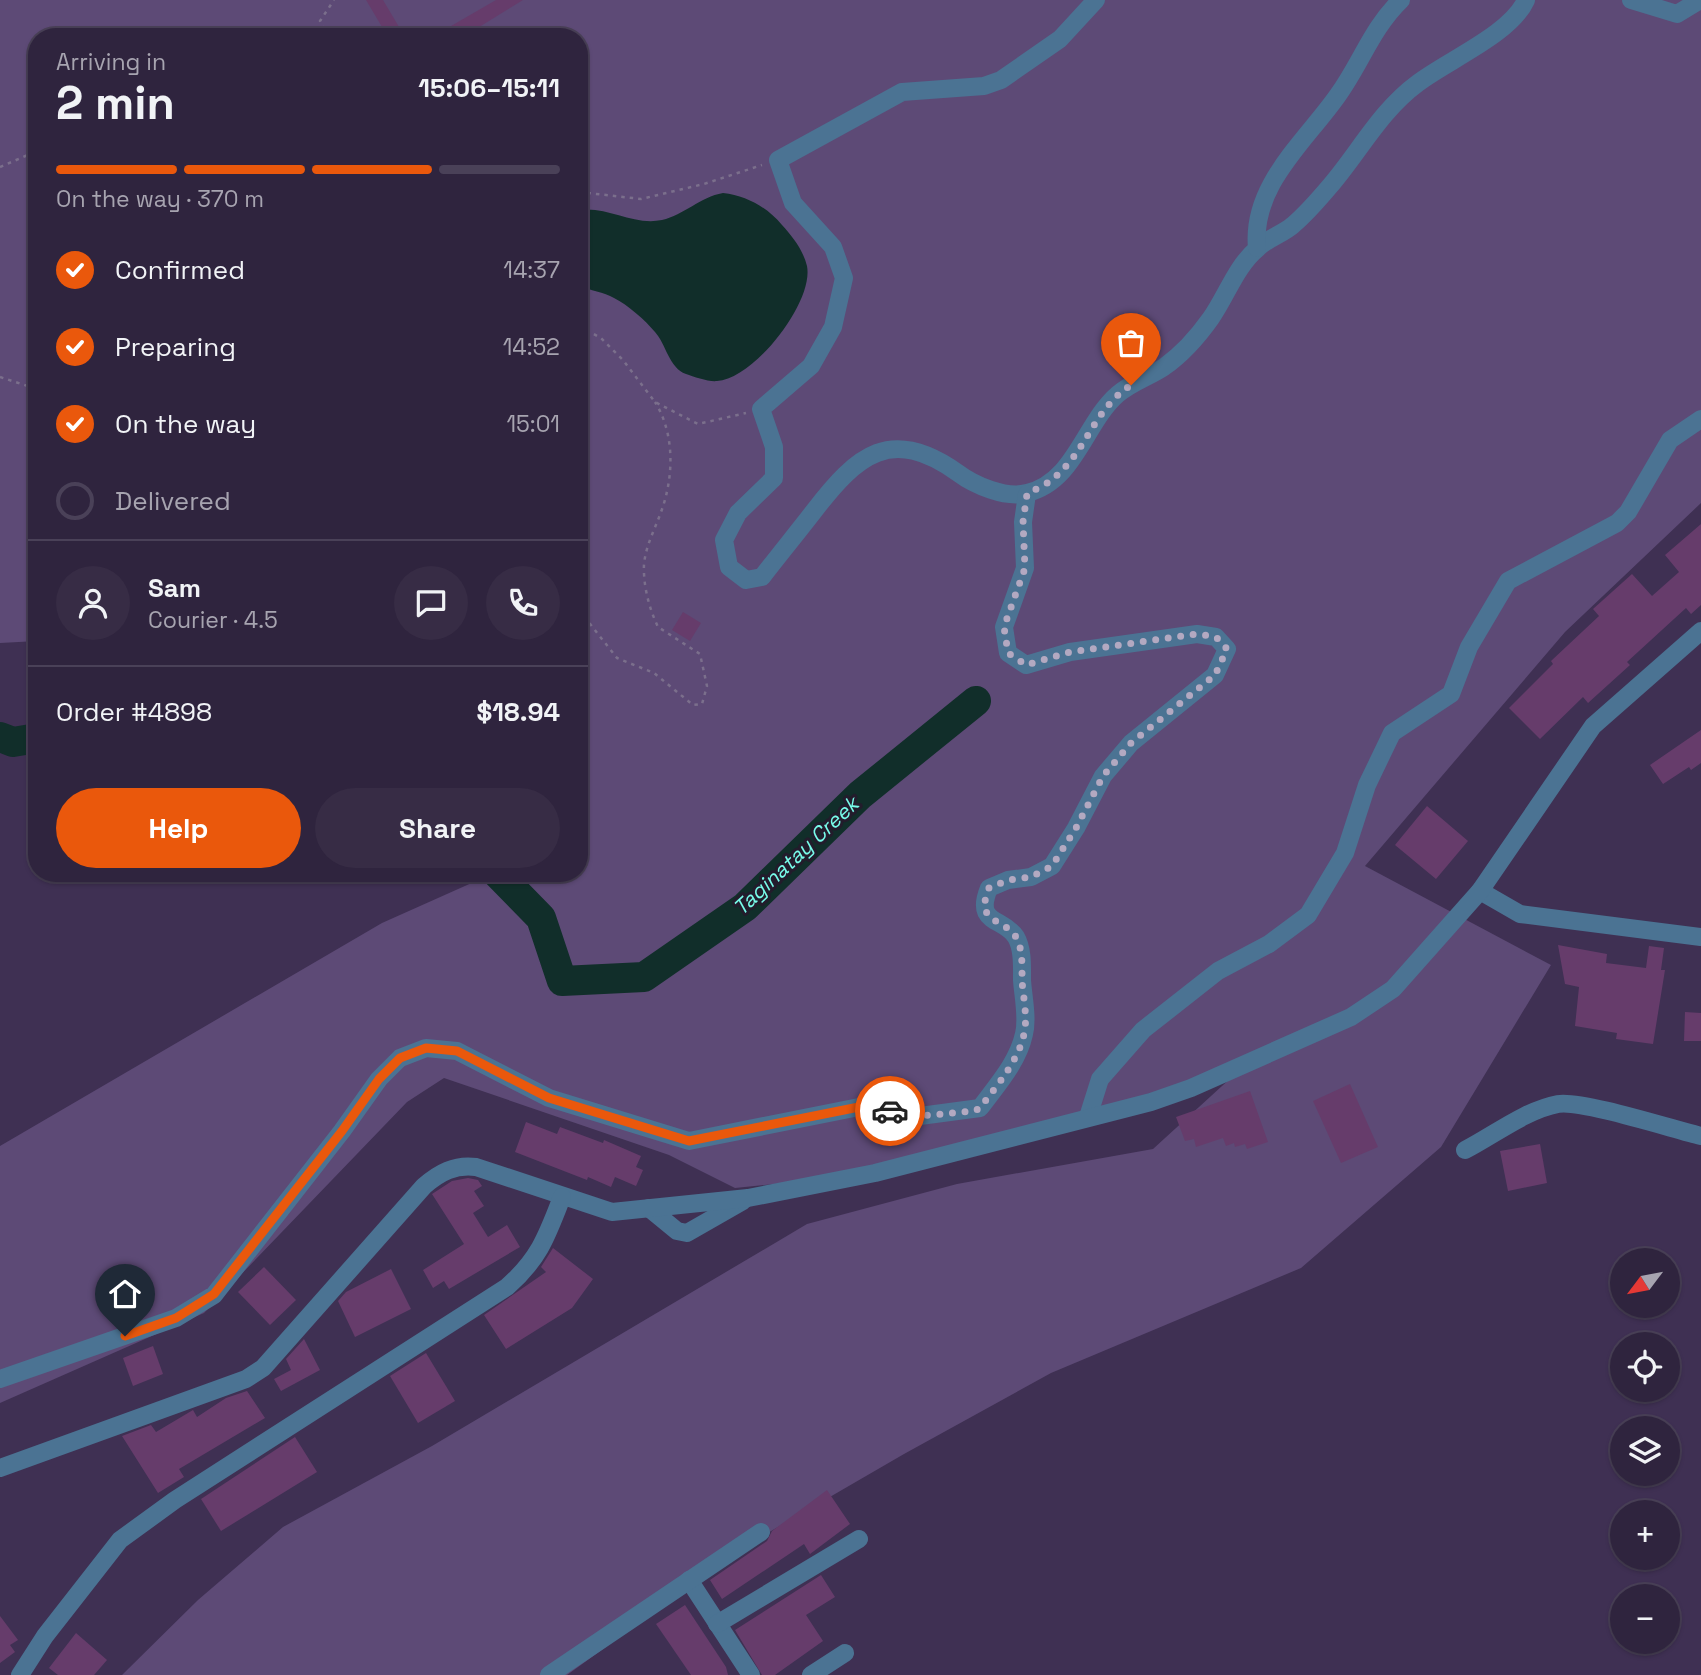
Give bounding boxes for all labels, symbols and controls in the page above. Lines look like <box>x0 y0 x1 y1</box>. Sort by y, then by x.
text: Arriving in <box>56 47 166 77</box>
text: 15:06–15:11 <box>418 71 560 105</box>
text: 2 min <box>56 74 175 132</box>
text: On the way · 370 m <box>56 184 264 214</box>
icon: check <box>56 251 94 289</box>
text: Confirmed <box>115 253 245 287</box>
text: 14:37 <box>503 255 560 285</box>
pin <box>1101 313 1161 385</box>
icon: bag <box>1112 324 1150 362</box>
icon: check <box>56 328 94 366</box>
text: Preparing <box>115 330 236 364</box>
text: 14:52 <box>503 332 560 362</box>
icon: check <box>56 405 94 443</box>
text: On the way <box>115 407 256 441</box>
text: 15:01 <box>506 409 560 439</box>
text: Delivered <box>115 484 231 518</box>
button: person <box>56 566 130 640</box>
button: chat <box>394 566 468 640</box>
button: phone <box>486 566 560 640</box>
text: Sam <box>148 571 201 605</box>
text: Courier · 4.5 <box>148 605 278 635</box>
text: Order #4898 <box>56 695 212 729</box>
text: $18.94 <box>477 695 560 729</box>
button: Help <box>56 788 301 868</box>
button: Share <box>315 788 560 868</box>
water label: Taginatay Creek <box>727 789 866 921</box>
courier <box>855 1076 925 1146</box>
icon: car <box>871 1092 909 1130</box>
north arrow <box>1610 1248 1680 1318</box>
map controls <box>1610 1248 1680 1654</box>
pin <box>95 1264 155 1336</box>
icon: home <box>106 1275 144 1313</box>
button: locate <box>1610 1332 1680 1402</box>
button: layers <box>1610 1416 1680 1486</box>
button: + <box>1610 1500 1680 1570</box>
button: − <box>1610 1584 1680 1654</box>

